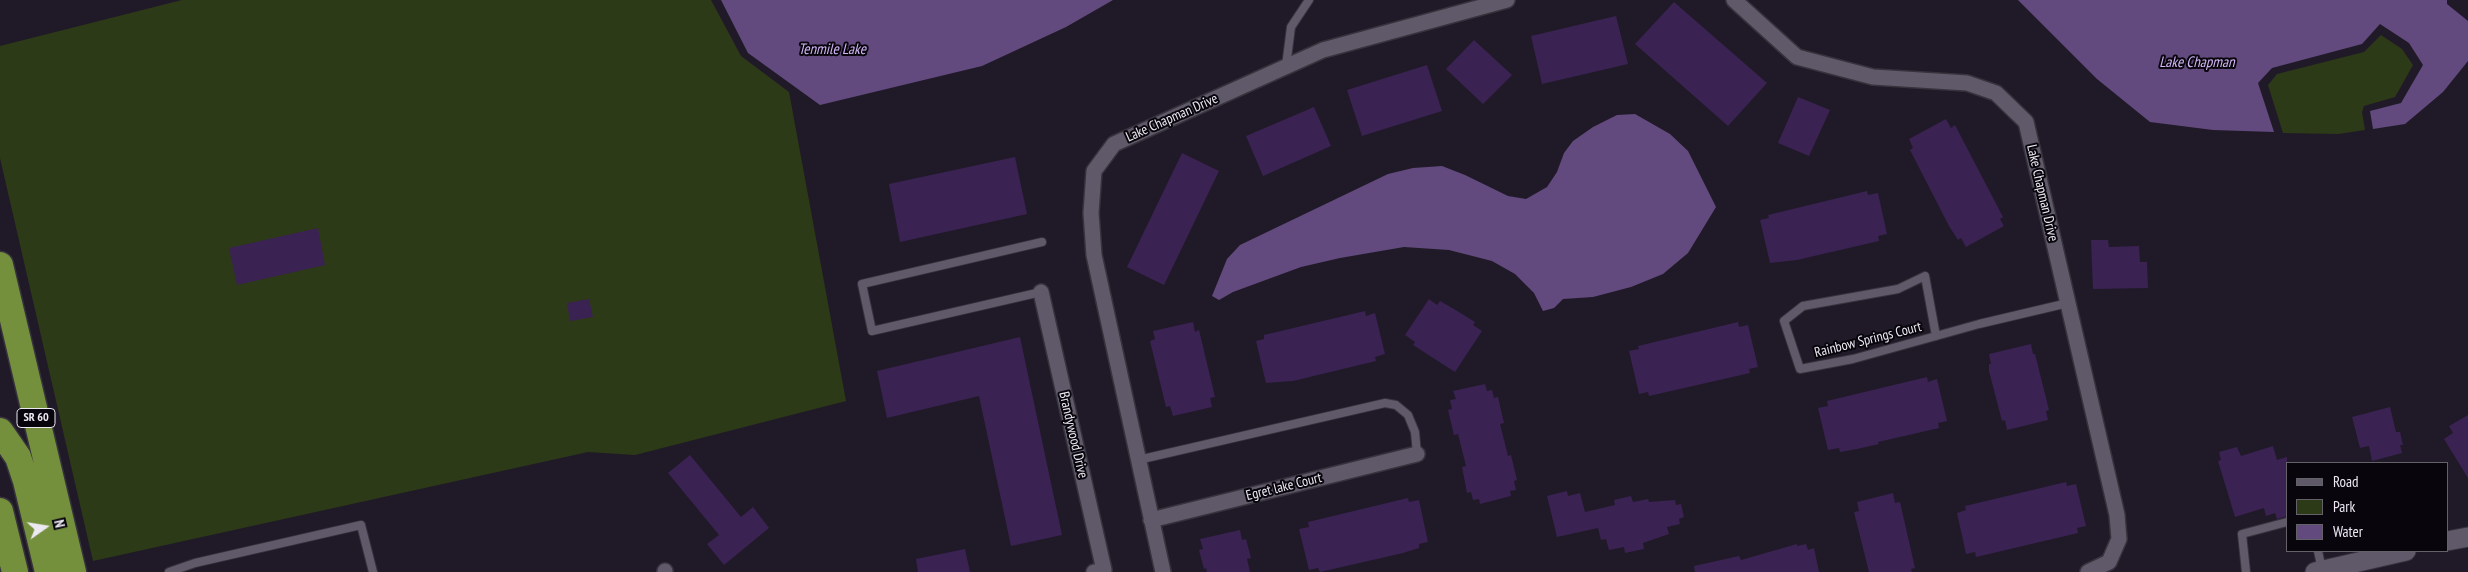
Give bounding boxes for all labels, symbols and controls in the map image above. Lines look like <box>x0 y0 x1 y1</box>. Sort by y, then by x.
water label: Tenmile Lake <box>798 41 866 59</box>
water label: Lake Chapman <box>2159 54 2235 72</box>
street label: Lake Chapman Drive <box>1123 90 1221 146</box>
street label: Lake Chapman Drive <box>2023 143 2061 243</box>
street label: Rainbow Springs Court <box>1813 319 1923 361</box>
street label: Brandywood Drive <box>1055 390 1091 480</box>
road number: SR 60 <box>17 408 55 428</box>
legend <box>2286 462 2448 552</box>
street label: Egret lake Court <box>1244 469 1324 505</box>
text: Road <box>2333 472 2359 491</box>
text: Park <box>2333 497 2355 516</box>
north arrow <box>20 502 70 552</box>
text: N <box>50 518 69 529</box>
text: Water <box>2333 522 2363 541</box>

